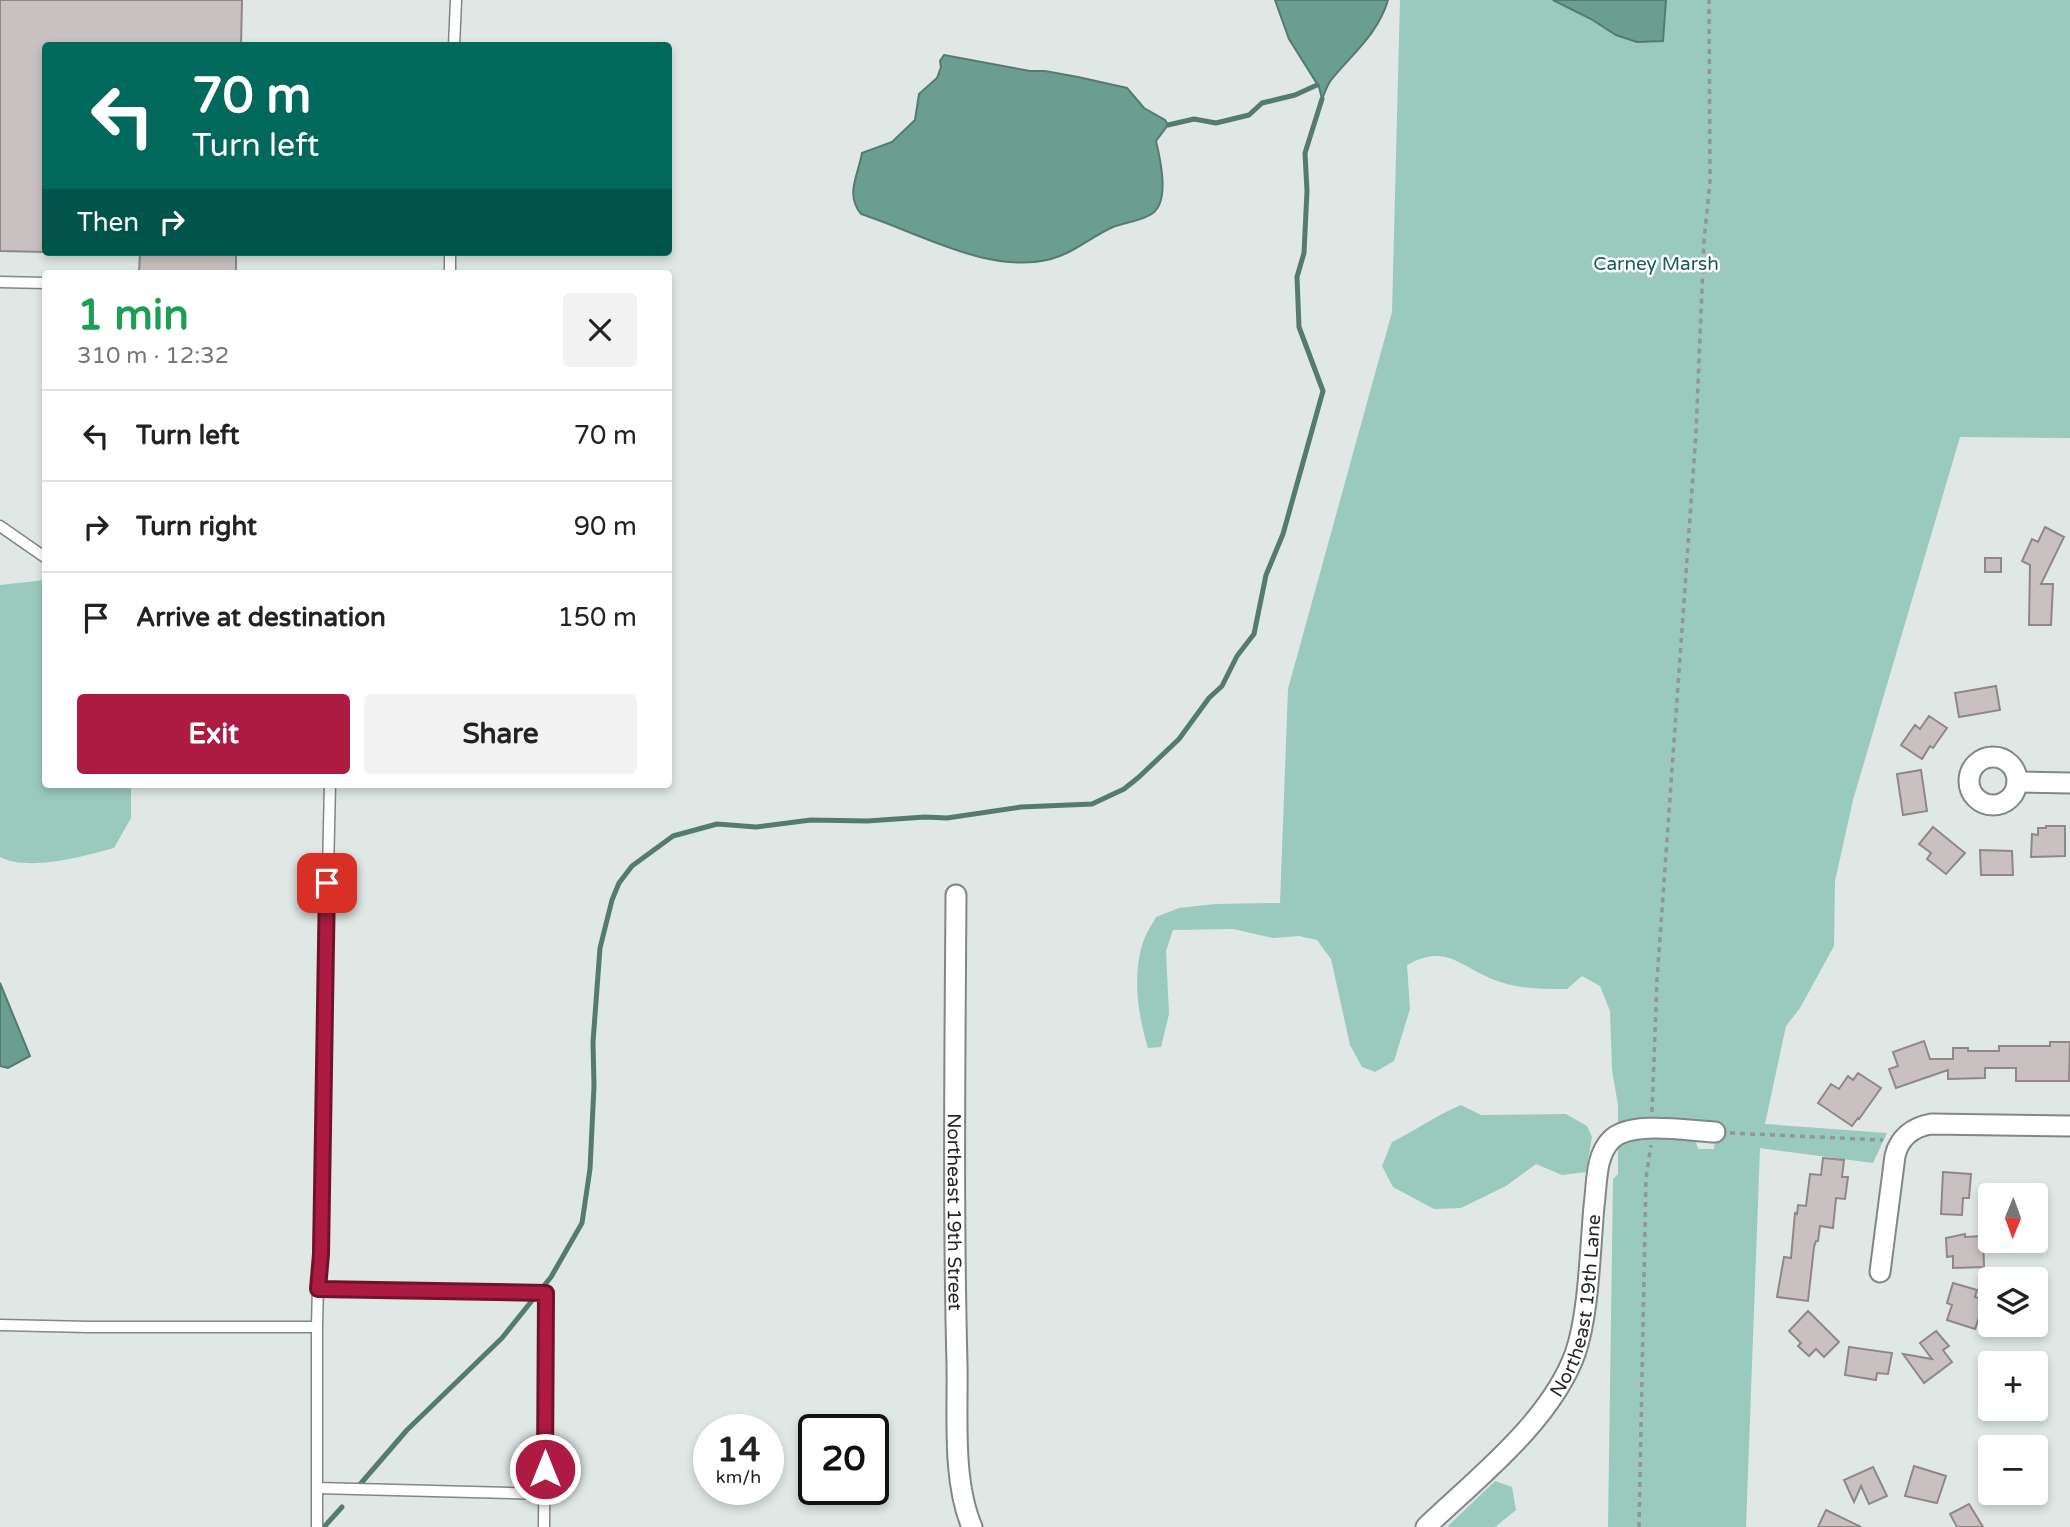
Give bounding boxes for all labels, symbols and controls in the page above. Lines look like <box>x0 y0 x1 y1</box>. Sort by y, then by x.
text: 70 m <box>192 67 311 126</box>
icon: left <box>77 70 168 161</box>
text: Turn left <box>192 127 319 165</box>
icon: right <box>153 203 191 241</box>
text: Then <box>77 207 139 238</box>
park label: Carney Marsh <box>1593 253 1719 275</box>
text: 1 min <box>77 290 189 341</box>
button: close <box>563 293 637 367</box>
text: 310 m · 12:32 <box>77 342 229 370</box>
icon: left <box>77 417 115 455</box>
text: Turn left <box>136 420 239 451</box>
text: 70 m <box>574 420 637 451</box>
icon: right <box>77 508 115 546</box>
text: Turn right <box>136 511 257 542</box>
text: 90 m <box>574 511 637 542</box>
icon: arrive <box>77 599 115 637</box>
text: Arrive at destination <box>136 602 386 633</box>
text: 150 m <box>557 602 637 633</box>
button: Exit <box>77 694 350 774</box>
button: Share <box>364 694 637 774</box>
pin <box>297 853 357 913</box>
icon: arrive <box>308 864 346 902</box>
street label: Northeast 19th Street <box>943 1113 966 1311</box>
north arrow <box>1978 1183 2048 1253</box>
map controls <box>1978 1183 2048 1505</box>
street label: Northeast 19th Lane <box>1546 1214 1605 1401</box>
button: layers <box>1978 1267 2048 1337</box>
button: + <box>1978 1351 2048 1421</box>
speed limit sign: 20 <box>798 1414 889 1505</box>
text: 14 <box>717 1429 760 1471</box>
position arrow <box>508 1432 582 1506</box>
button: − <box>1978 1435 2048 1505</box>
text: km/h <box>716 1466 761 1488</box>

